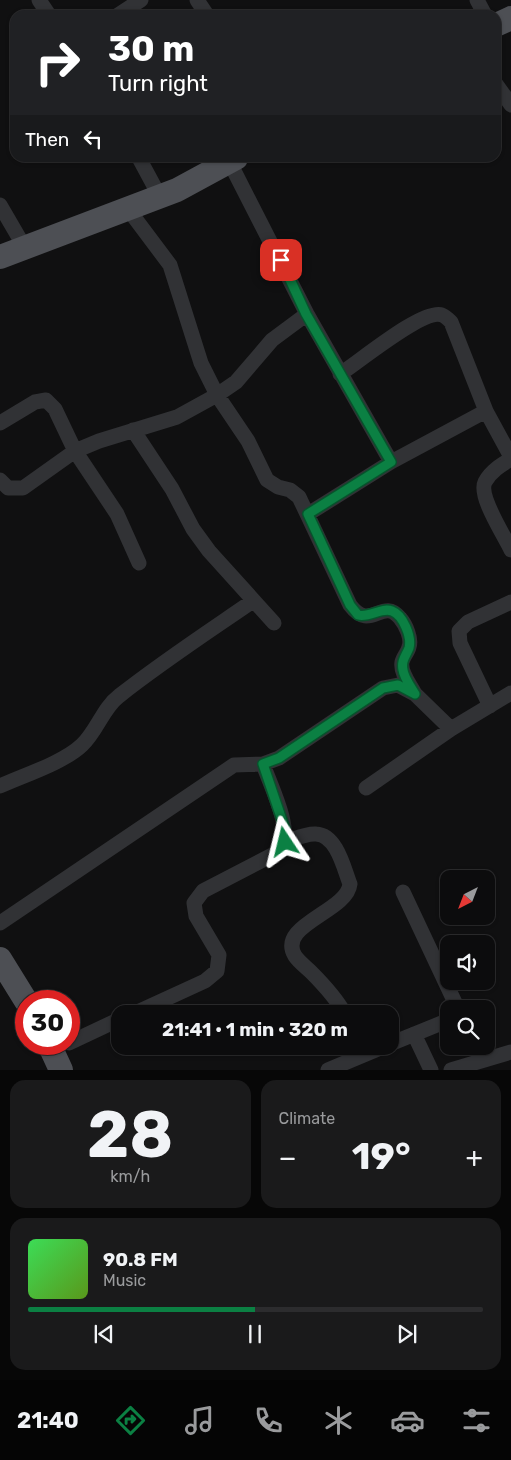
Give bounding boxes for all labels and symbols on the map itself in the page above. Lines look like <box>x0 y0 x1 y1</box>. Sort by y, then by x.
pin <box>260 239 302 281</box>
position arrow <box>258 815 310 867</box>
north arrow <box>440 870 495 925</box>
speed limit sign: 30 <box>15 990 80 1055</box>

